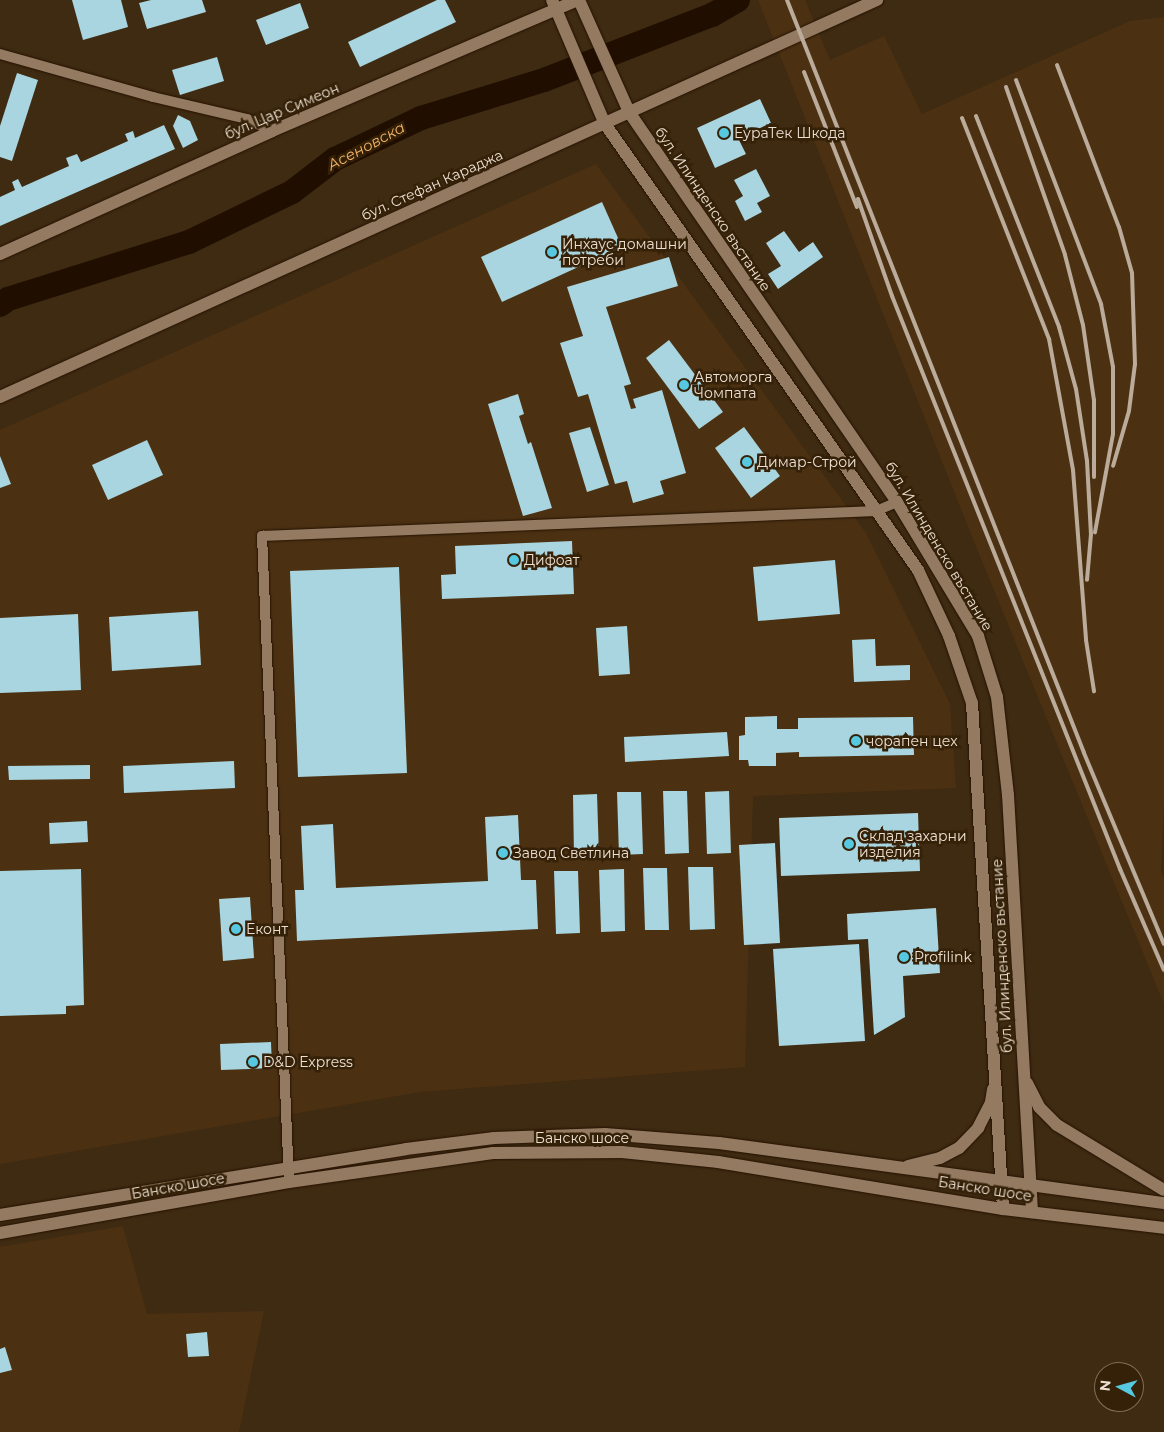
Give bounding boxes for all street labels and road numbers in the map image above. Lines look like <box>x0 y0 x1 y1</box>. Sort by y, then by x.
street label: бул. Цар Симеон <box>222 79 342 143</box>
street label: бул. Илинденско въстание <box>652 124 774 294</box>
street label: бул. Стефан Караджа <box>359 146 505 224</box>
street label: бул. Илинденско въстание <box>882 458 996 634</box>
street label: бул. Илинденско въстание <box>989 858 1015 1054</box>
street label: Банско шосе <box>535 1130 629 1146</box>
street label: Банско шосе <box>130 1170 226 1202</box>
street label: Банско шосе <box>937 1173 1033 1205</box>

